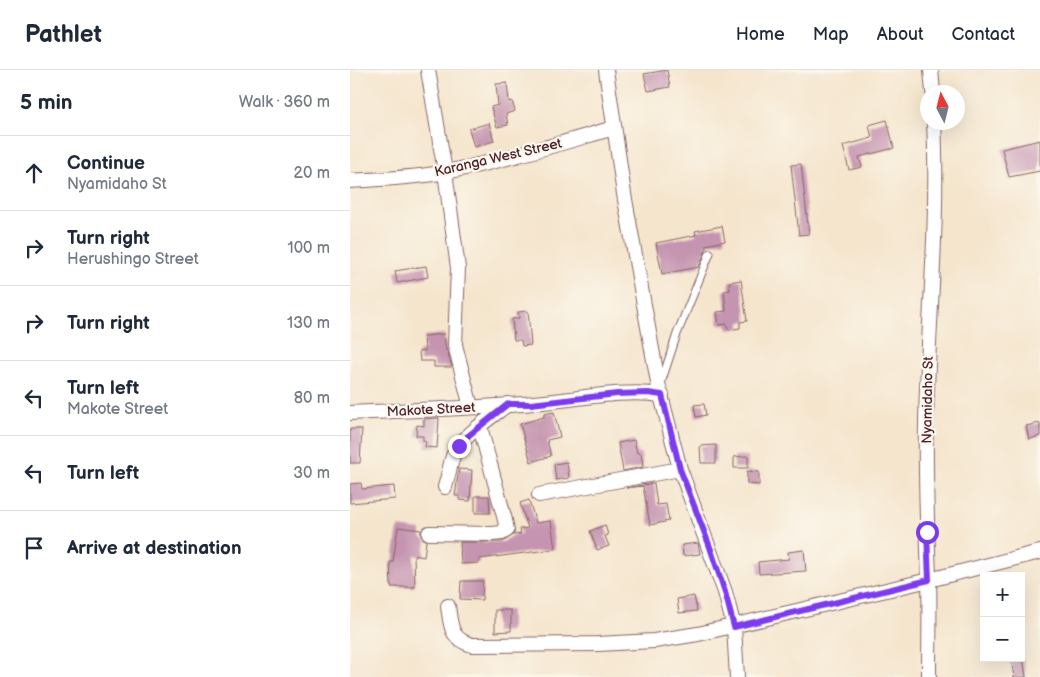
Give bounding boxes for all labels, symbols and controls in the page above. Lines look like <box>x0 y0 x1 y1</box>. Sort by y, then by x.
text: Pathlet <box>25 20 102 49</box>
text: Home <box>736 24 785 45</box>
text: Map <box>813 24 849 45</box>
text: About <box>877 24 924 45</box>
text: Contact <box>952 24 1015 45</box>
north arrow <box>920 85 965 130</box>
text: 5 min <box>20 90 73 115</box>
text: Walk · 360 m <box>239 93 330 112</box>
street label: Karanga West Street <box>433 134 564 180</box>
text: Continue <box>67 152 145 175</box>
icon: ahead <box>20 159 48 187</box>
text: 20 m <box>294 164 330 183</box>
text: Nyamidaho St <box>67 175 167 194</box>
text: Turn right <box>67 227 150 250</box>
icon: right <box>20 234 48 262</box>
text: 100 m <box>287 239 330 258</box>
text: Herushingo Street <box>67 250 199 269</box>
icon: right <box>20 309 48 337</box>
text: Turn right <box>67 312 150 335</box>
text: 130 m <box>287 314 330 333</box>
street label: Nyamidaho St <box>918 356 937 444</box>
text: Turn left <box>67 377 139 400</box>
icon: left <box>20 384 48 412</box>
text: 80 m <box>294 389 330 408</box>
street label: Makote Street <box>386 399 476 420</box>
text: Makote Street <box>67 400 168 419</box>
route end <box>448 435 471 458</box>
icon: left <box>20 459 48 487</box>
text: Turn left <box>67 462 139 485</box>
text: 30 m <box>293 464 330 483</box>
route start <box>916 521 939 544</box>
icon: arrive <box>20 534 48 562</box>
text: Arrive at destination <box>67 537 242 560</box>
map controls <box>980 572 1025 662</box>
button: + <box>980 572 1025 617</box>
button: − <box>980 617 1025 662</box>

